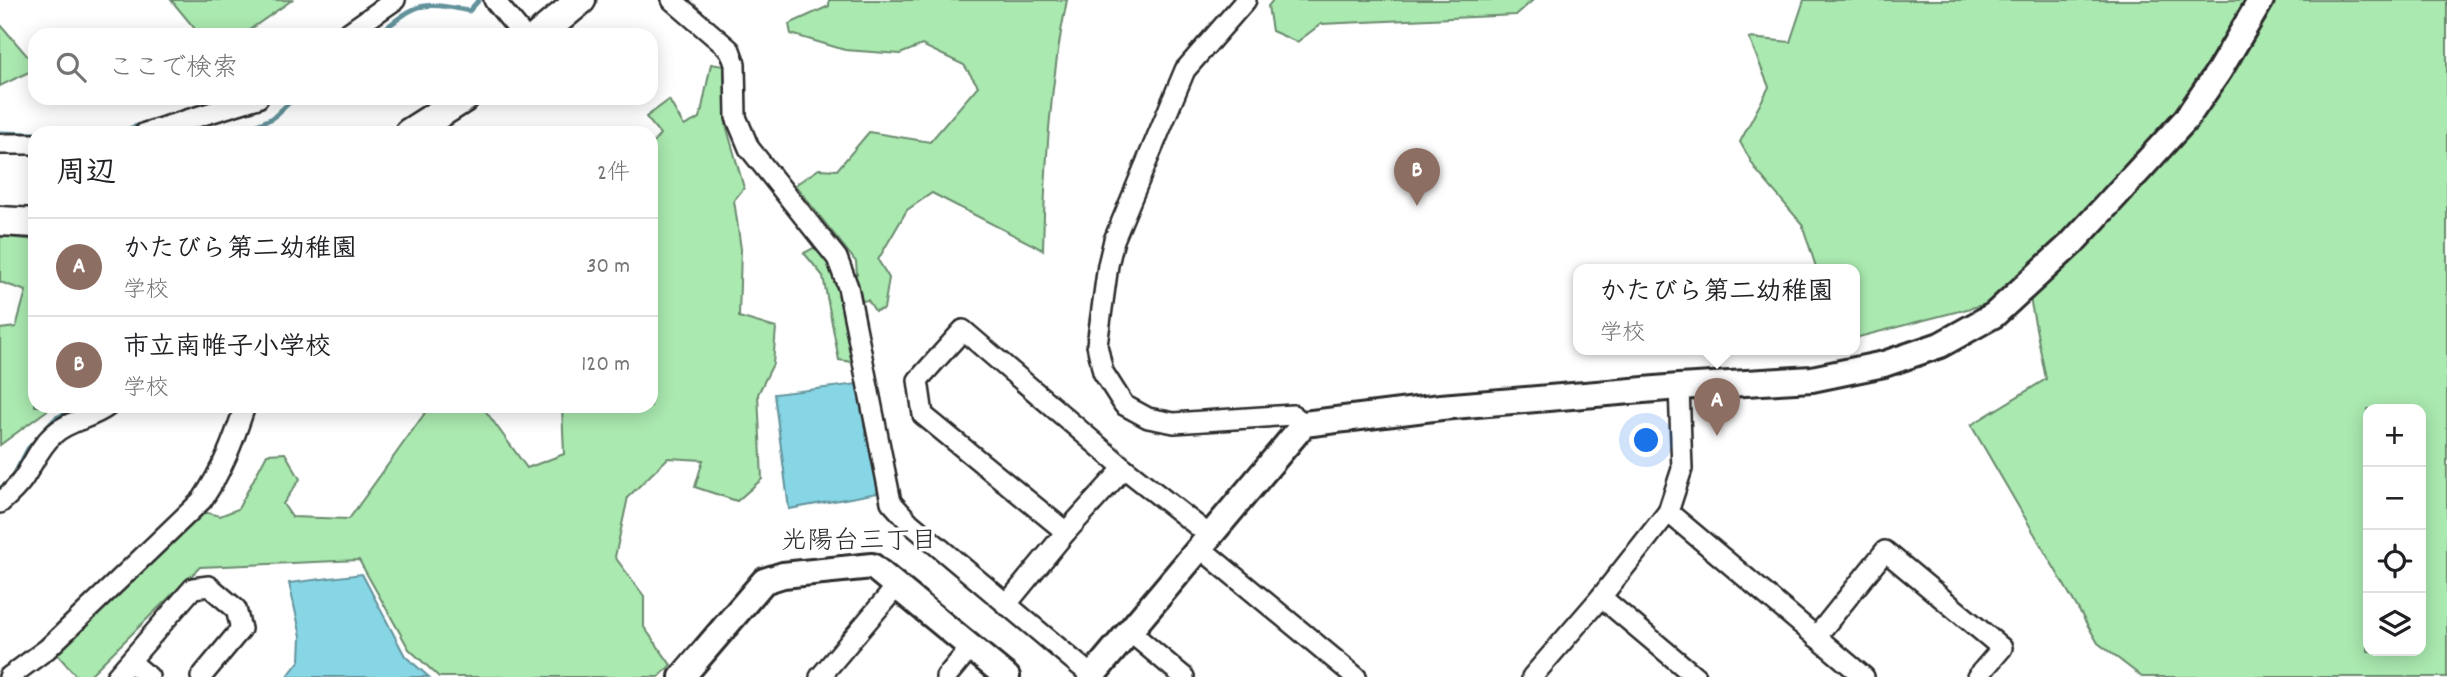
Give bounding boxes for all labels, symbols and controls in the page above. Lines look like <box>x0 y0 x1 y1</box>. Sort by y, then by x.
search box <box>28 28 658 105</box>
icon: search <box>52 48 90 86</box>
text: ここで検索 <box>108 51 238 88</box>
pin: B <box>1394 148 1440 206</box>
text: 周辺 <box>56 154 116 197</box>
text: 2件 <box>597 158 630 191</box>
text: かたびら第二幼稚園 <box>123 232 357 269</box>
text: A <box>73 251 85 284</box>
text: 30 m <box>586 251 630 284</box>
popup <box>1573 264 1860 355</box>
text: 学校 <box>123 275 169 308</box>
text: かたびら第二幼稚園 <box>1599 275 1834 312</box>
text: 学校 <box>1599 318 1645 351</box>
text: 市立南帷子小学校 <box>123 330 331 367</box>
text: B <box>74 349 84 382</box>
text: 120 m <box>581 349 630 382</box>
text: 学校 <box>123 373 169 406</box>
pin: A <box>1694 378 1740 436</box>
map controls <box>2363 404 2426 656</box>
button: + <box>2363 404 2426 467</box>
your location <box>1629 423 1663 457</box>
button: − <box>2363 467 2426 530</box>
district label: 光陽台三丁目 <box>781 524 937 561</box>
button: locate <box>2363 530 2426 593</box>
button: layers <box>2363 593 2426 656</box>

